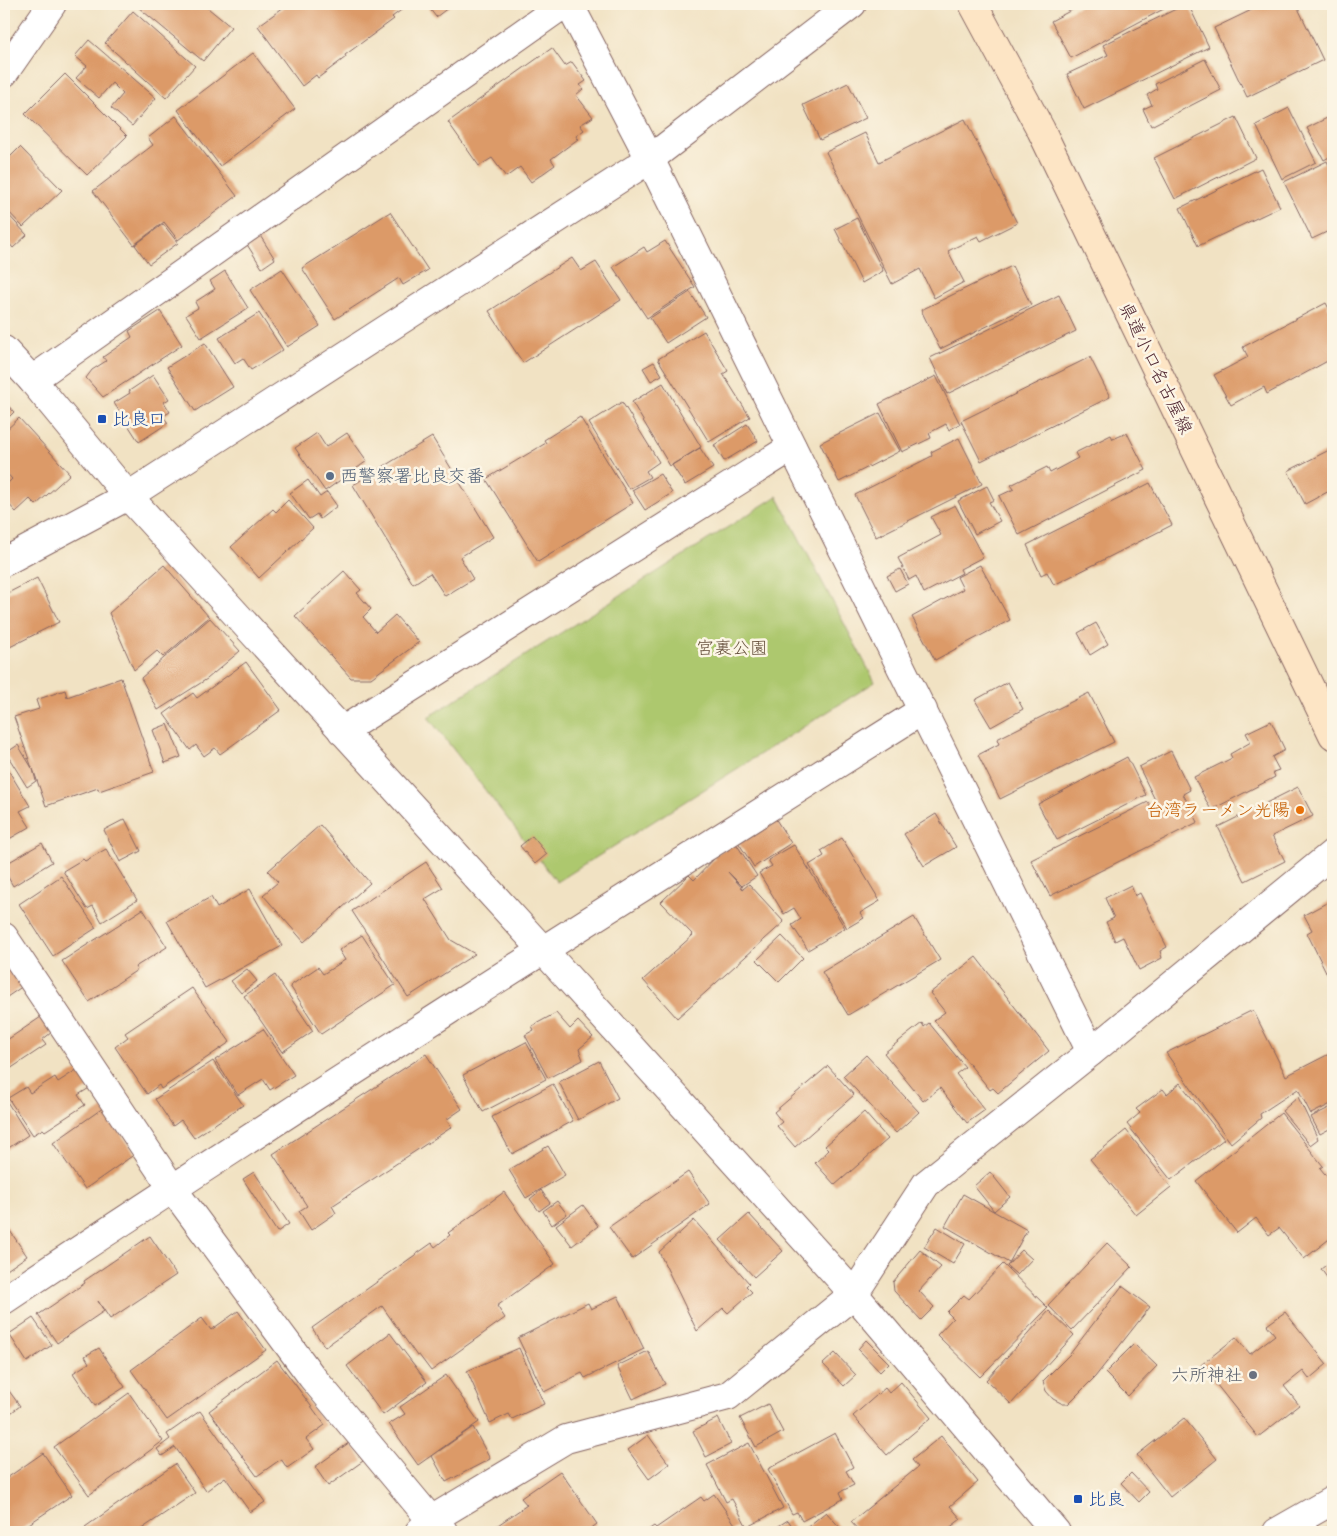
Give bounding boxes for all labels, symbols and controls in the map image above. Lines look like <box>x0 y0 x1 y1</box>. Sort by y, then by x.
street label: 県道小口名古屋線 <box>1113 299 1196 438</box>
place label: 比良口 <box>112 410 166 432</box>
marker: 比良口 <box>96 413 108 425</box>
place label: 西警察署比良交番 <box>340 467 484 489</box>
marker: 西警察署比良交番 <box>324 470 336 482</box>
park label: 宮裏公園 <box>696 639 768 661</box>
place label: 台湾ラーメン光陽 <box>1146 801 1290 823</box>
marker: 台湾ラーメン光陽 <box>1294 804 1306 816</box>
place label: 六所神社 <box>1171 1366 1243 1388</box>
marker: 六所神社 <box>1247 1369 1259 1381</box>
place label: 比良 <box>1088 1490 1124 1512</box>
marker: 比良 <box>1072 1493 1084 1505</box>

